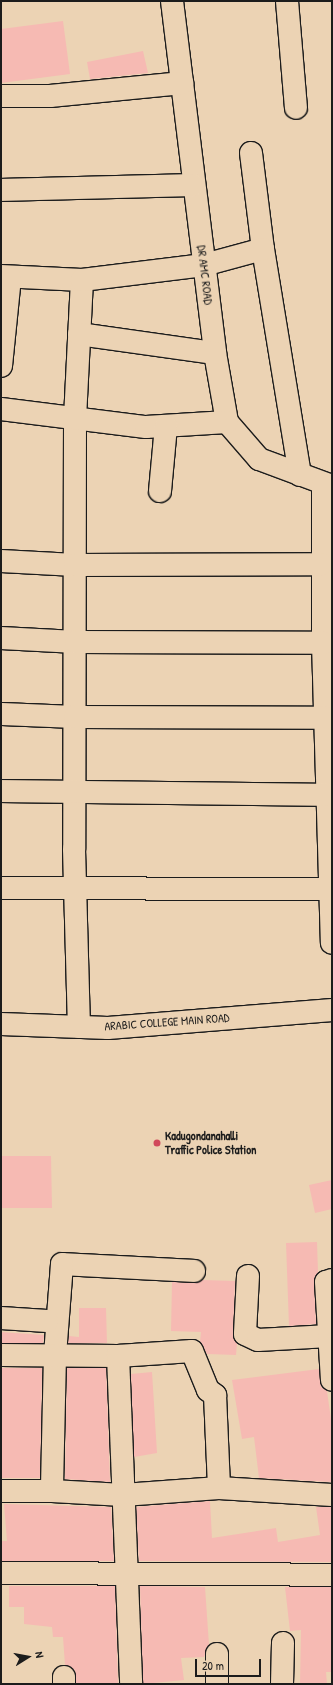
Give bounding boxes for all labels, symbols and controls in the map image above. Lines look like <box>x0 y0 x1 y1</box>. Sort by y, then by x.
street label: DR AMC ROAD <box>194 244 216 306</box>
street label: ARABIC COLLEGE MAIN ROAD <box>104 1010 230 1034</box>
place label: Kadugondanahalli Traffic Police Station <box>165 1129 256 1157</box>
marker: Kadugondanahalli Traffic Police Station <box>152 1138 162 1148</box>
north arrow <box>8 1637 48 1677</box>
text: N <box>32 1650 47 1659</box>
scale bar <box>197 1651 263 1677</box>
text: 20 m <box>202 1657 224 1674</box>

